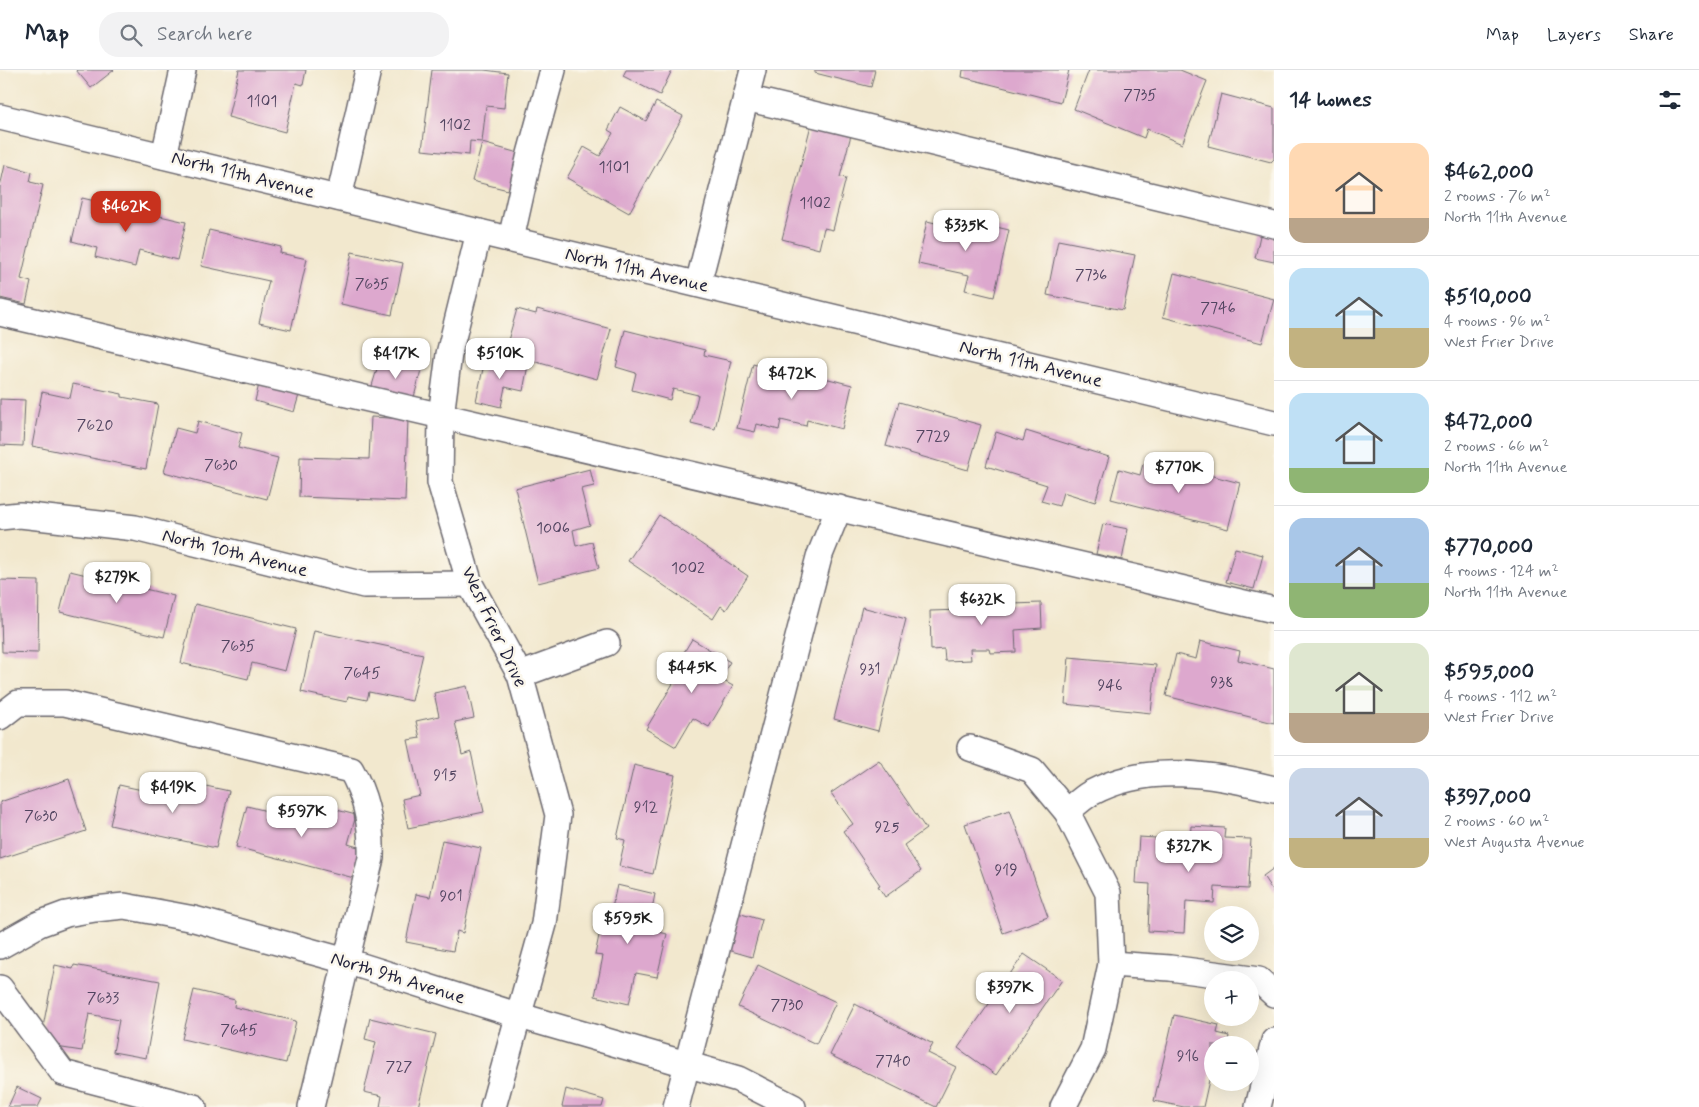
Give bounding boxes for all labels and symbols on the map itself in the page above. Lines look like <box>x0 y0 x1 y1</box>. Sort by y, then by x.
house number: 7735 <box>1123 85 1157 106</box>
house number: 1101 <box>247 91 277 112</box>
house number: 1102 <box>439 115 471 136</box>
street label: North 11th Avenue <box>169 145 317 205</box>
house number: 1101 <box>599 157 629 178</box>
pin: $462K <box>91 190 161 233</box>
house number: 1102 <box>799 193 831 214</box>
pin: $335K <box>931 210 1001 252</box>
street label: North 11th Avenue <box>563 241 711 299</box>
house number: 7736 <box>1075 265 1107 286</box>
house number: 7635 <box>355 274 389 295</box>
house number: 7746 <box>1200 298 1236 319</box>
street label: North 11th Avenue <box>957 334 1105 394</box>
pin: $417K <box>361 338 431 380</box>
pin: $510K <box>465 338 535 380</box>
pin: $472K <box>757 358 827 400</box>
house number: 7620 <box>76 415 114 436</box>
house number: 7729 <box>915 426 951 447</box>
pin: $770K <box>1144 452 1214 494</box>
house number: 7630 <box>204 455 238 476</box>
house number: 1006 <box>536 518 570 539</box>
street label: North 10th Avenue <box>160 523 310 583</box>
house number: 1002 <box>671 558 705 579</box>
pin: $279K <box>82 562 152 604</box>
street label: West Frier Drive <box>455 562 533 692</box>
pin: $632K <box>947 584 1017 626</box>
house number: 7635 <box>221 636 255 657</box>
pin: $445K <box>657 652 727 694</box>
house number: 931 <box>860 659 880 680</box>
house number: 7645 <box>343 663 381 684</box>
house number: 938 <box>1210 672 1234 693</box>
house number: 946 <box>1097 675 1123 696</box>
house number: 915 <box>433 765 457 786</box>
pin: $419K <box>138 772 208 814</box>
pin: $597K <box>267 796 337 838</box>
house number: 912 <box>634 797 659 818</box>
house number: 7630 <box>24 806 58 827</box>
house number: 925 <box>874 817 900 838</box>
pin: $327K <box>1154 830 1224 873</box>
house number: 919 <box>994 860 1018 881</box>
house number: 901 <box>439 886 463 907</box>
pin: $595K <box>593 902 663 945</box>
street label: North 9th Avenue <box>328 946 468 1010</box>
pin: $397K <box>975 972 1045 1014</box>
house number: 7633 <box>87 988 119 1009</box>
house number: 7730 <box>770 995 804 1016</box>
house number: 7645 <box>220 1020 258 1041</box>
house number: 916 <box>1177 1046 1199 1067</box>
house number: 7740 <box>875 1051 911 1072</box>
house number: 727 <box>385 1057 413 1078</box>

